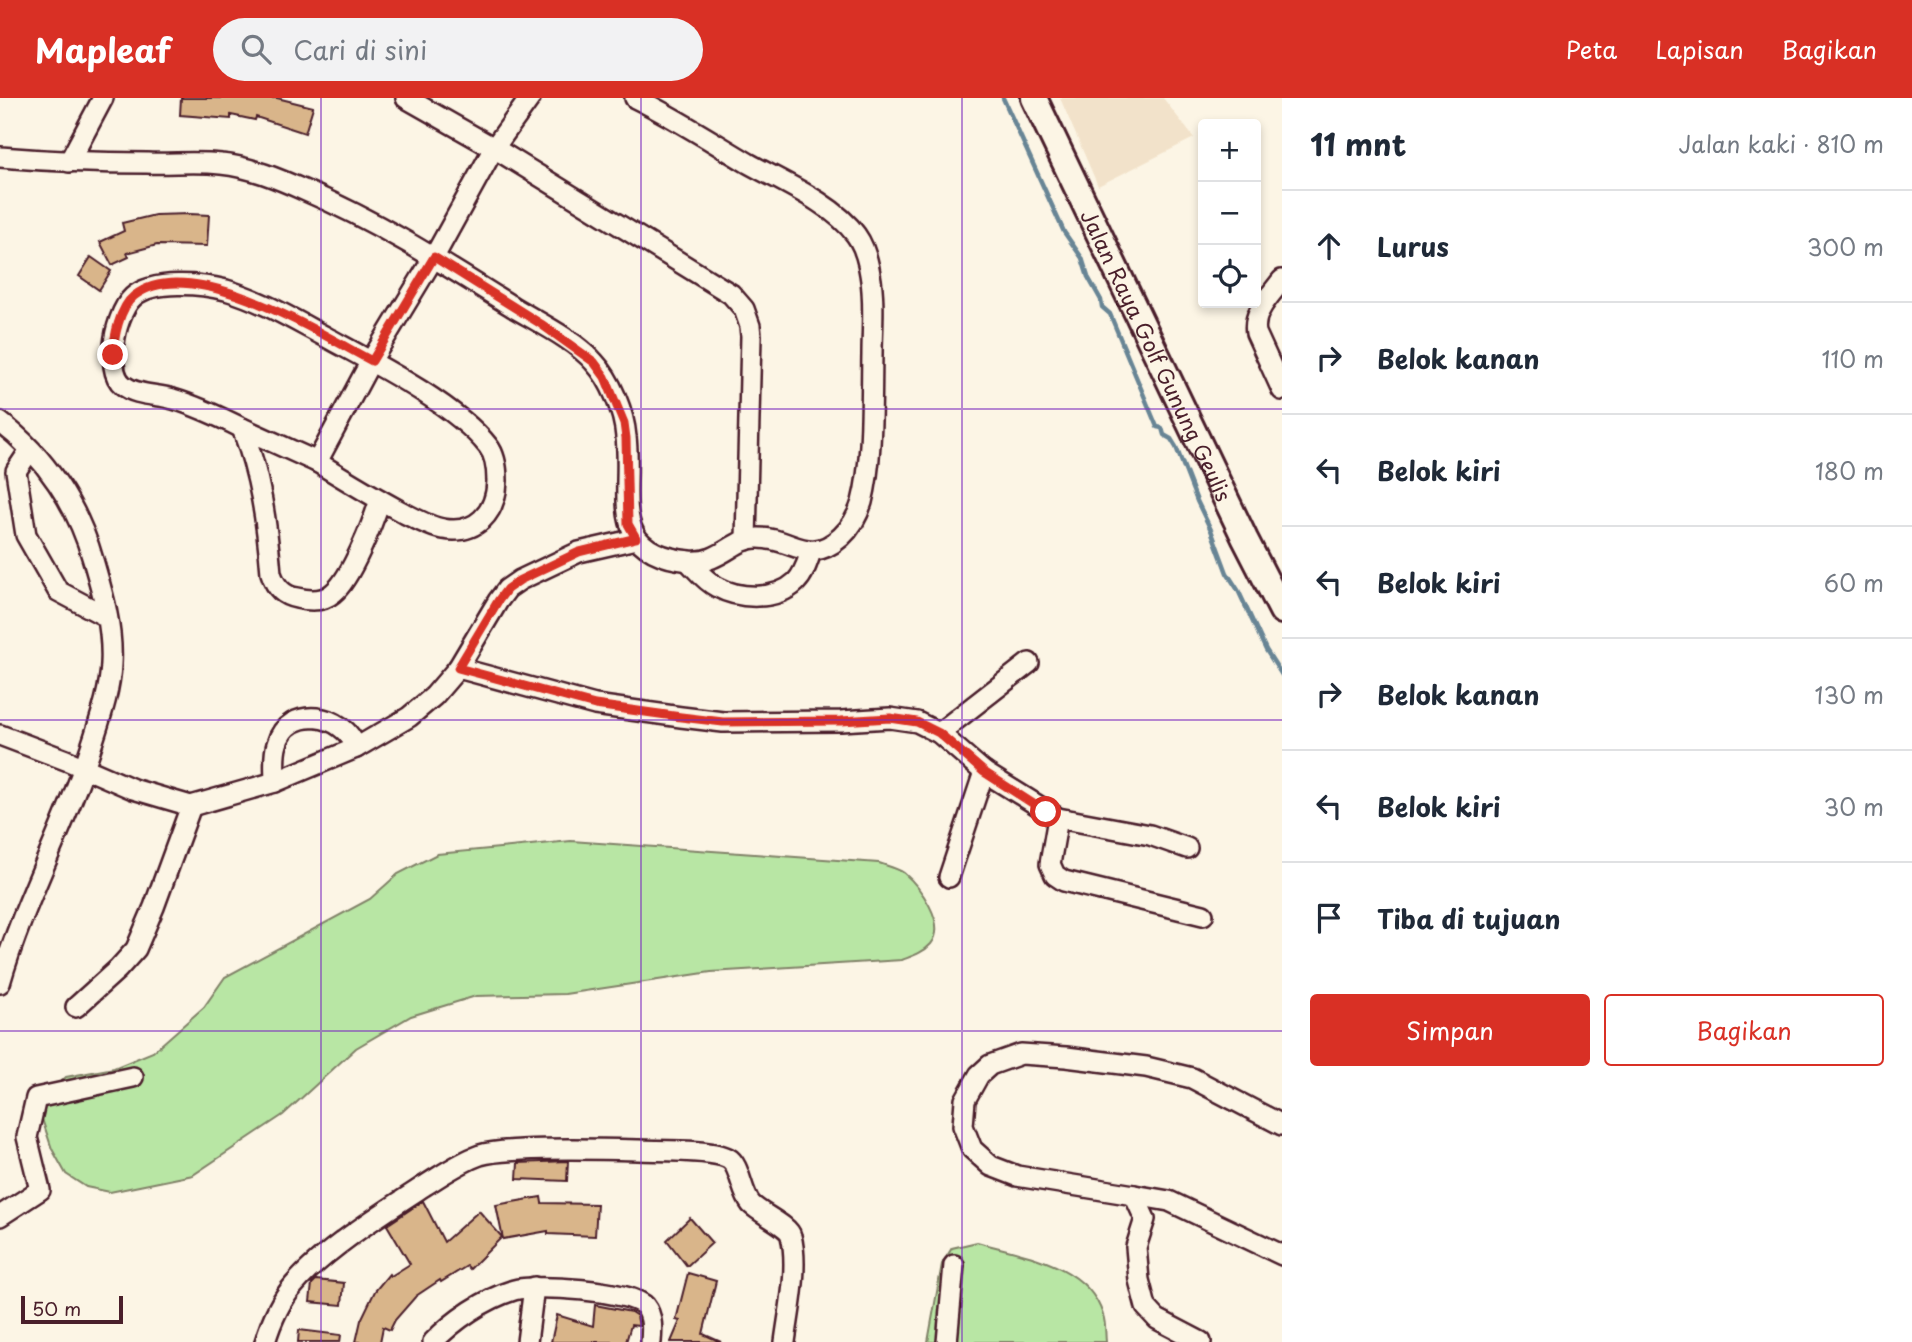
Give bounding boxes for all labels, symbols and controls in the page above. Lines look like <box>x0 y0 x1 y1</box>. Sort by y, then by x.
search box <box>213 18 703 81</box>
text: Mapleaf <box>35 24 171 74</box>
icon: search <box>237 30 275 68</box>
text: Cari di sini <box>293 30 427 69</box>
text: Peta <box>1566 31 1617 67</box>
text: Lapisan <box>1655 31 1744 67</box>
text: Bagikan <box>1782 31 1877 67</box>
map controls <box>1198 119 1261 308</box>
button: + <box>1198 119 1261 182</box>
text: 11 mnt <box>1310 121 1406 166</box>
text: Jalan kaki · 810 m <box>1678 126 1884 161</box>
button: − <box>1198 182 1261 245</box>
street label: Jalan Raya Golf Gunung Geulis <box>1074 204 1241 506</box>
icon: ahead <box>1310 227 1348 265</box>
text: Lurus <box>1377 227 1449 266</box>
text: 300 m <box>1807 229 1884 264</box>
button: locate <box>1198 245 1261 308</box>
route end <box>97 339 128 370</box>
icon: right <box>1310 339 1348 377</box>
text: Belok kanan <box>1377 339 1539 378</box>
text: 110 m <box>1822 341 1884 376</box>
icon: left <box>1310 451 1348 489</box>
text: Belok kiri <box>1377 451 1500 490</box>
text: 180 m <box>1815 453 1884 488</box>
icon: left <box>1310 563 1348 601</box>
text: Belok kiri <box>1377 563 1500 602</box>
text: 60 m <box>1824 565 1884 600</box>
icon: right <box>1310 675 1348 713</box>
text: Belok kanan <box>1377 675 1539 714</box>
text: 130 m <box>1814 677 1884 712</box>
icon: left <box>1310 787 1348 825</box>
text: Belok kiri <box>1377 787 1500 826</box>
text: 30 m <box>1823 789 1884 824</box>
route start <box>1030 796 1061 827</box>
icon: arrive <box>1310 899 1348 937</box>
text: Tiba di tujuan <box>1377 899 1561 938</box>
button: Simpan <box>1310 994 1590 1066</box>
button: Bagikan <box>1604 994 1884 1066</box>
scale bar <box>21 1293 122 1325</box>
text: 50 m <box>32 1294 81 1322</box>

